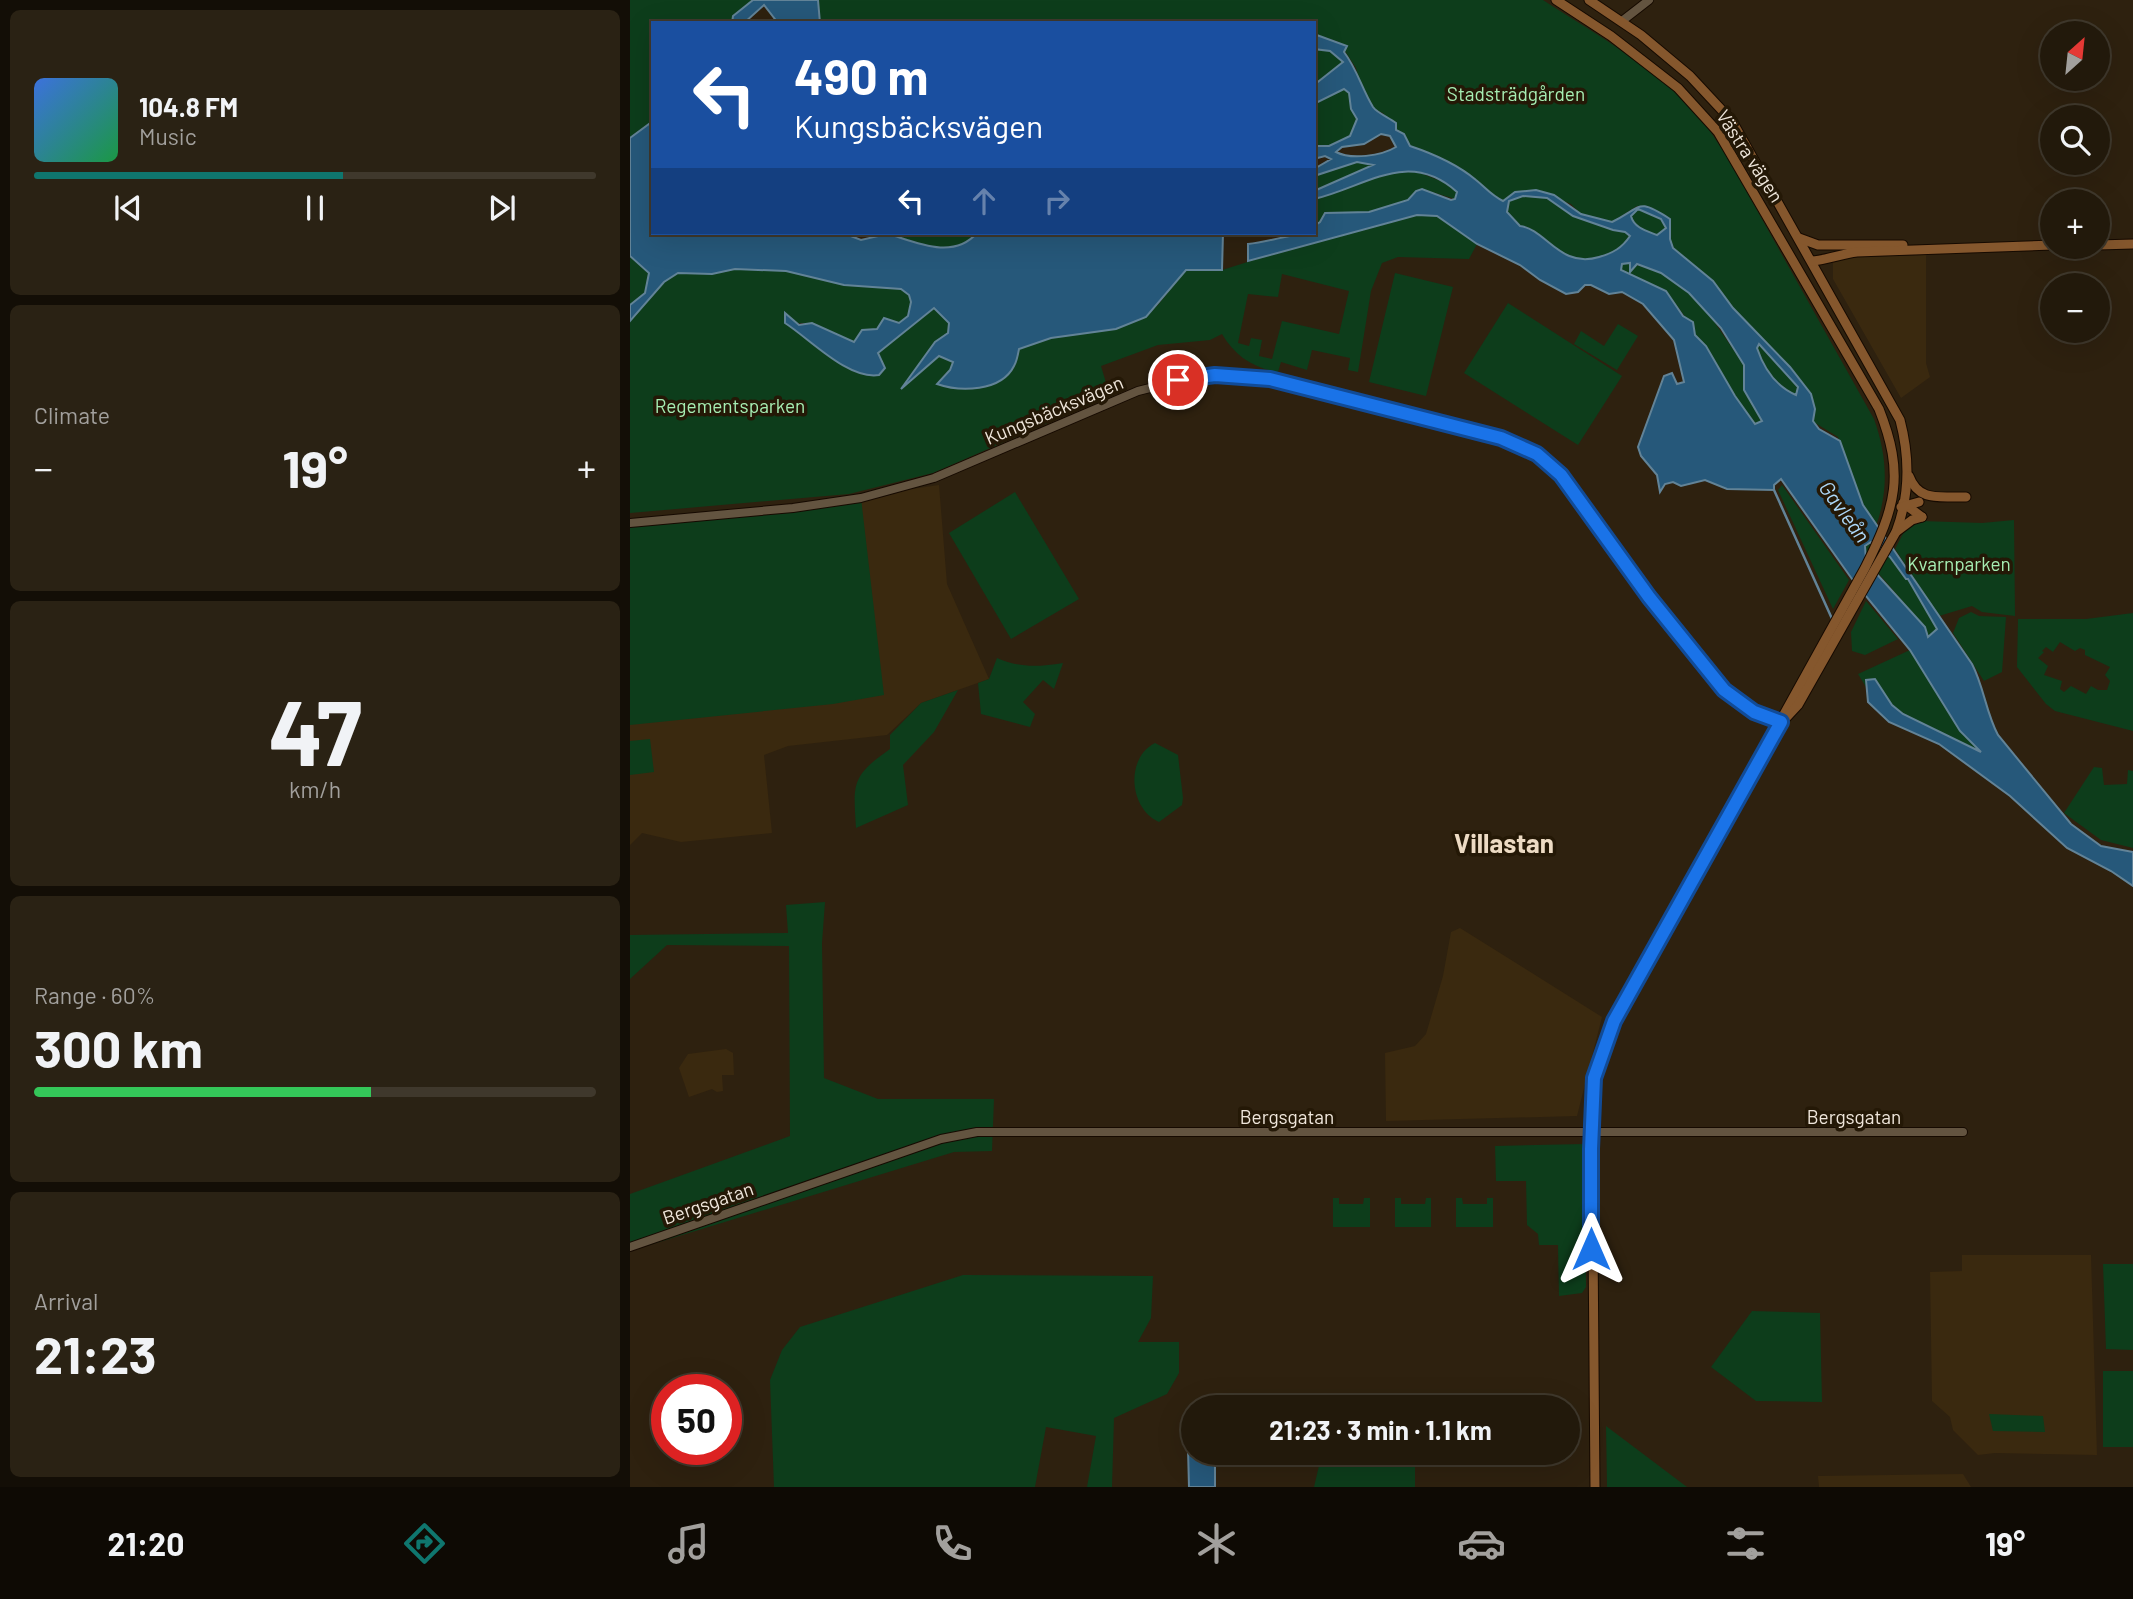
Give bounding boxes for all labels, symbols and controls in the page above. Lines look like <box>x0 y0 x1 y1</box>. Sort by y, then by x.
north arrow <box>2040 21 2110 91</box>
map controls <box>2040 21 2110 343</box>
text: 490 m <box>794 46 928 105</box>
icon: left <box>679 49 770 140</box>
park label: Stadsträdgården <box>1447 82 1585 105</box>
text: 104.8 FM <box>139 91 238 122</box>
street label: Västra vägen <box>1712 105 1789 206</box>
button: search <box>2040 105 2110 175</box>
text: Kungsbäcksvägen <box>794 106 1043 144</box>
text: Music <box>139 122 197 150</box>
icon: left <box>892 182 930 220</box>
icon: ahead <box>965 182 1003 220</box>
icon: right <box>1038 182 1076 220</box>
icon: previous <box>109 189 147 227</box>
icon: pause <box>296 189 334 227</box>
icon: next <box>483 189 521 227</box>
button: + <box>2040 189 2110 259</box>
button: − <box>2040 273 2110 343</box>
pin <box>1148 350 1208 410</box>
icon: arrive <box>1159 361 1197 399</box>
street label: Kungsbäcksvägen <box>981 370 1126 449</box>
park label: Regementsparken <box>655 394 805 417</box>
text: Climate <box>34 401 110 429</box>
text: 19° <box>282 436 348 498</box>
text: − <box>34 444 53 490</box>
text: + <box>577 444 596 490</box>
water label: Gavleån <box>1815 475 1876 547</box>
park label: Kvarnparken <box>1907 552 2011 575</box>
text: 47 <box>268 675 362 784</box>
text: km/h <box>289 775 341 803</box>
district label: Villastan <box>1454 827 1554 858</box>
text: Range · 60% <box>34 981 155 1009</box>
text: 300 km <box>34 1016 203 1078</box>
street label: Bergsgatan <box>1240 1105 1334 1128</box>
street label: Bergsgatan <box>1807 1105 1901 1128</box>
street label: Bergsgatan <box>659 1176 756 1229</box>
position arrow <box>1554 1212 1628 1286</box>
text: Arrival <box>34 1287 98 1315</box>
text: 21:23 <box>34 1322 157 1384</box>
speed limit sign: 50 <box>651 1374 742 1465</box>
text: 21:23 · 3 min · 1.1 km <box>1269 1414 1492 1445</box>
icon: directions <box>400 1519 449 1568</box>
icon: music <box>664 1519 713 1568</box>
icon: phone <box>928 1519 977 1568</box>
icon: climate <box>1192 1519 1241 1568</box>
icon: car <box>1457 1519 1506 1568</box>
icon: filters <box>1721 1519 1770 1568</box>
text: 21:20 <box>108 1524 184 1562</box>
text: 19° <box>1985 1524 2025 1562</box>

